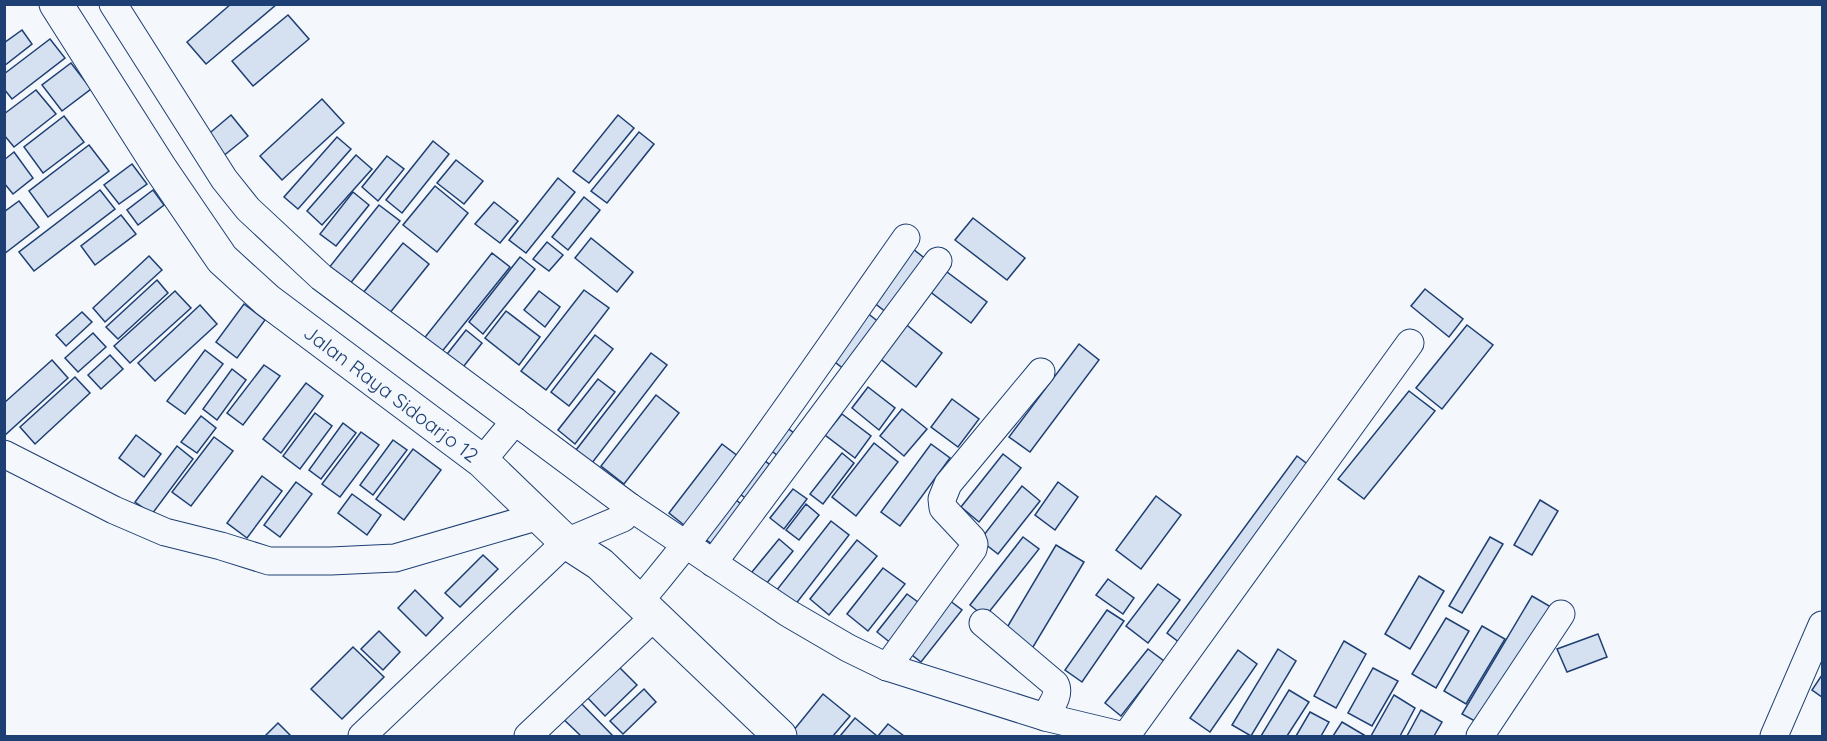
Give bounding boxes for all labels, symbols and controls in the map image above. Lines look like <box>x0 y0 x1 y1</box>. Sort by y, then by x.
street label: Jalan Raya Sidoarjo 12 <box>299 320 484 468</box>

